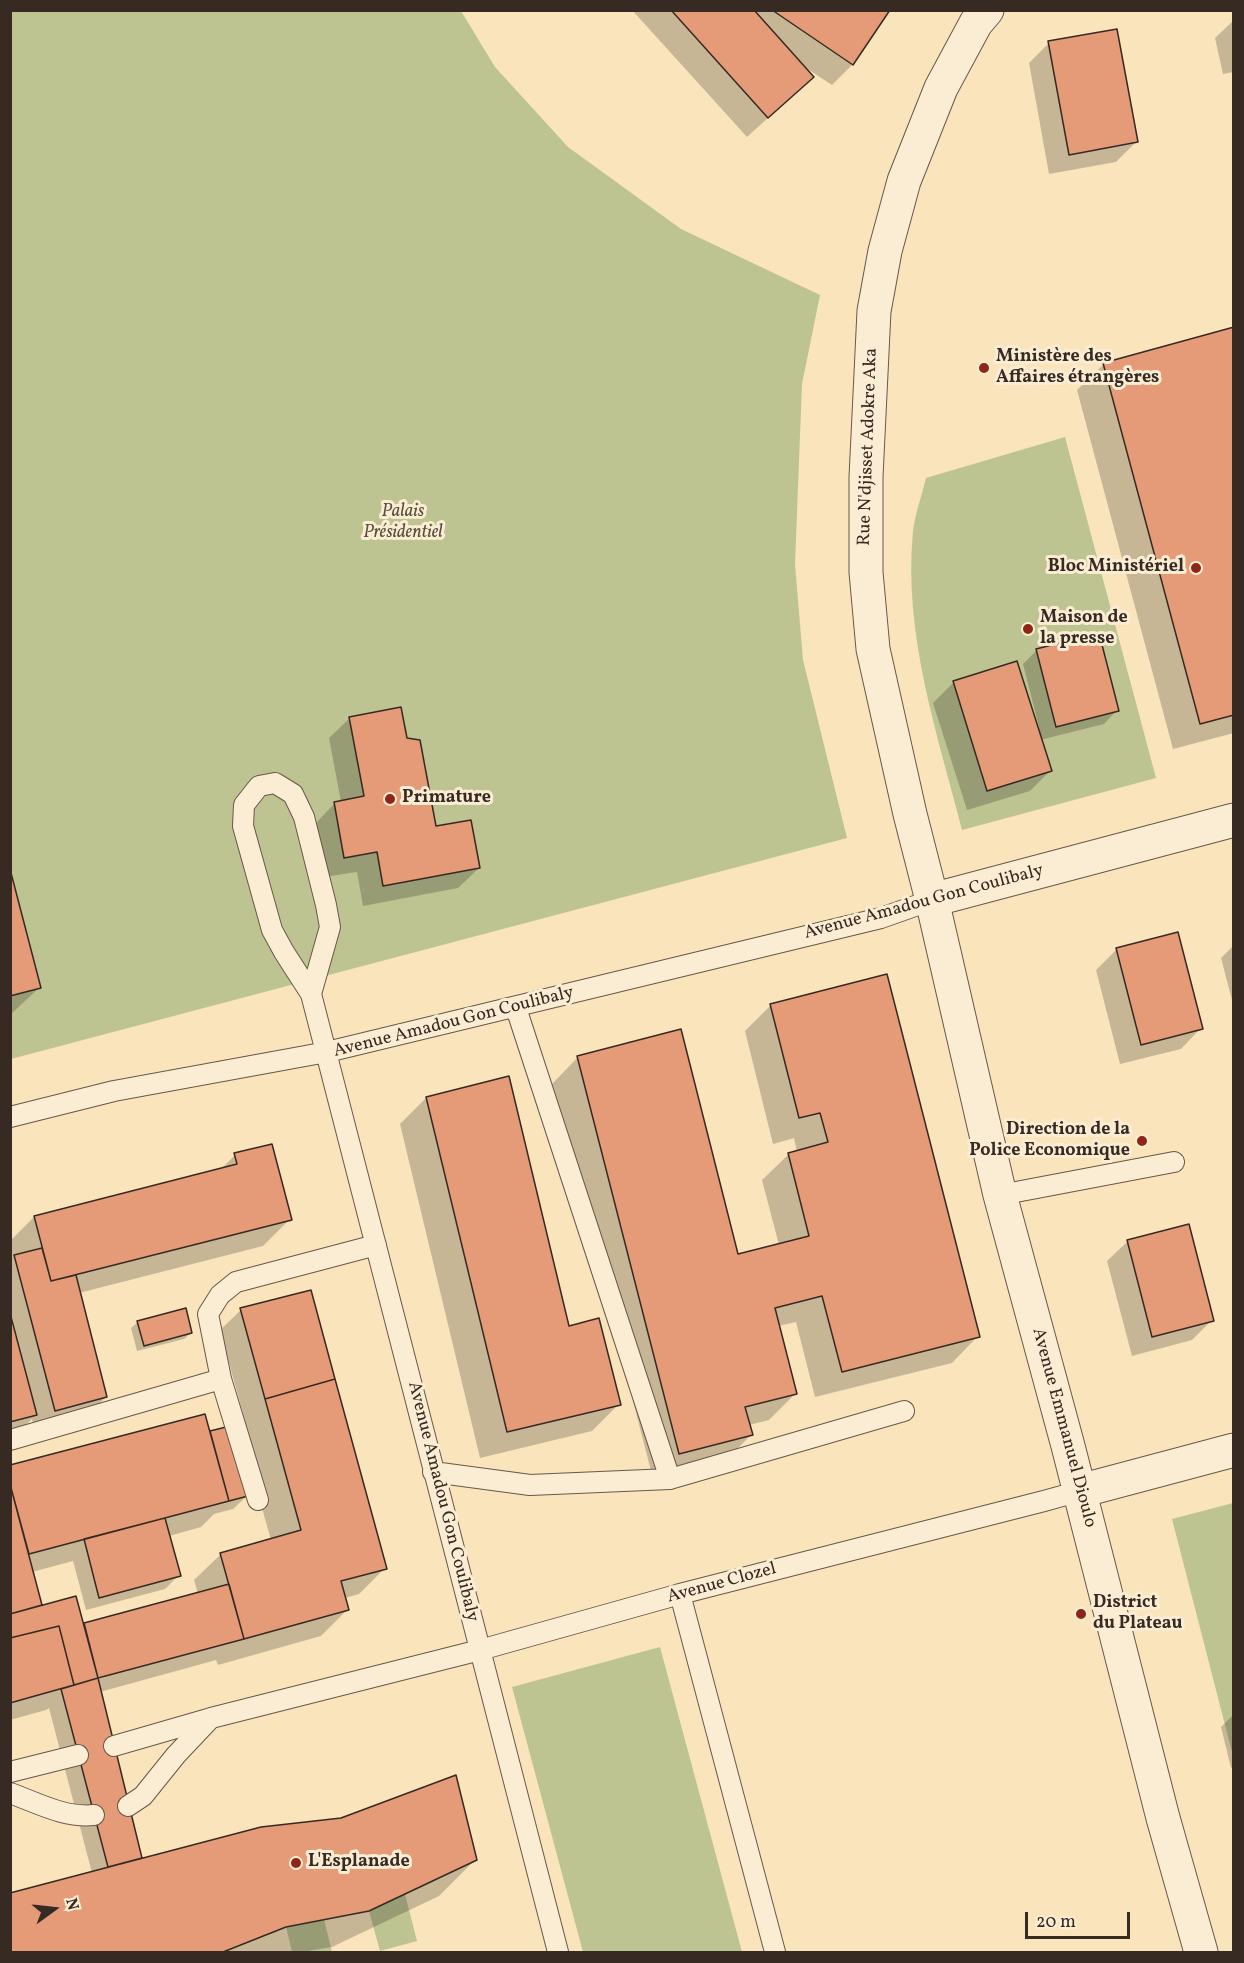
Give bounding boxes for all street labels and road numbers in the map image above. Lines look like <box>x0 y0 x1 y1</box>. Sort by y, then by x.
street label: Rue N'djisset Adokre Aka <box>855 348 883 546</box>
street label: Avenue Amadou Gon Coulibaly <box>802 861 1046 945</box>
street label: Avenue Amadou Gon Coulibaly <box>332 983 576 1063</box>
street label: Avenue Emmanuel Dioulo <box>1026 1326 1100 1530</box>
street label: Avenue Amadou Gon Coulibaly <box>402 1380 482 1624</box>
street label: Avenue Clozel <box>665 1559 779 1609</box>

